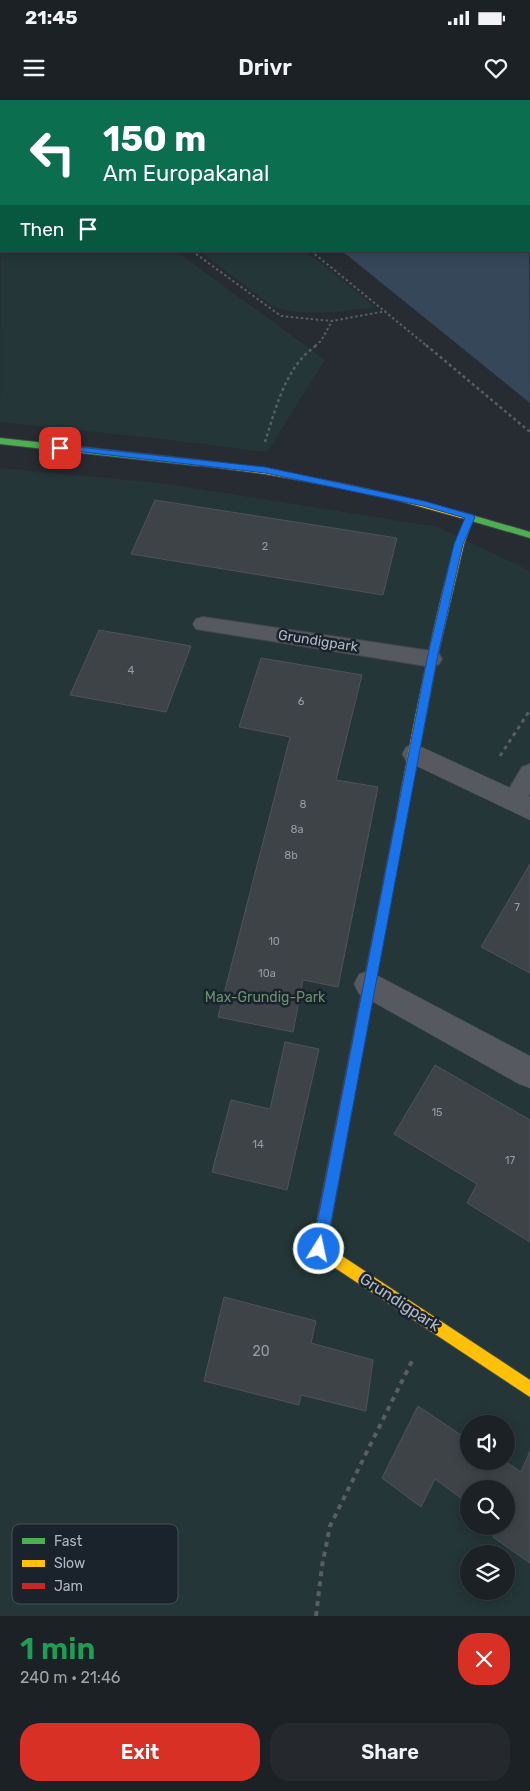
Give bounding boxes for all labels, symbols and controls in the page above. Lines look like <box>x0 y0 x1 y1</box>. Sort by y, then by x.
text: 21:45 <box>25 6 78 29</box>
icon: menu <box>20 54 48 82</box>
text: Drivr <box>238 54 292 81</box>
icon: heart <box>482 54 510 82</box>
text: 150 m <box>103 118 206 160</box>
icon: left <box>20 120 85 185</box>
text: Am Europakanal <box>103 160 269 187</box>
icon: arrive <box>74 215 102 243</box>
text: Then <box>20 218 64 241</box>
pin <box>39 427 81 469</box>
icon: arrive <box>46 434 74 462</box>
house number: 2 <box>262 540 268 553</box>
street label: Grundigpark <box>277 626 360 656</box>
house number: 4 <box>128 664 135 677</box>
house number: 6 <box>298 695 305 708</box>
house number: 8 <box>300 798 307 811</box>
house number: 8a <box>290 823 304 836</box>
house number: 8b <box>284 849 298 862</box>
house number: 7 <box>514 901 520 914</box>
house number: 10 <box>268 935 280 948</box>
house number: 10a <box>258 967 276 980</box>
park label: Max-Grundig-Park <box>205 989 326 1006</box>
house number: 15 <box>431 1106 443 1119</box>
house number: 14 <box>252 1138 264 1151</box>
house number: 17 <box>505 1154 516 1167</box>
position arrow <box>292 1222 344 1274</box>
street label: Grundigpark <box>356 1269 444 1335</box>
house number: 20 <box>252 1343 270 1360</box>
map controls <box>460 1415 515 1600</box>
button: sound <box>460 1415 515 1470</box>
button: search <box>460 1480 515 1535</box>
legend <box>12 1524 178 1604</box>
text: Fast <box>54 1533 83 1550</box>
button: layers <box>460 1545 515 1600</box>
text: Slow <box>54 1555 85 1572</box>
text: Jam <box>54 1578 83 1595</box>
text: 1 min <box>20 1631 95 1667</box>
button: close <box>458 1633 510 1685</box>
text: 240 m · 21:46 <box>20 1668 121 1687</box>
button: Exit <box>20 1723 260 1781</box>
button: Share <box>270 1723 510 1781</box>

